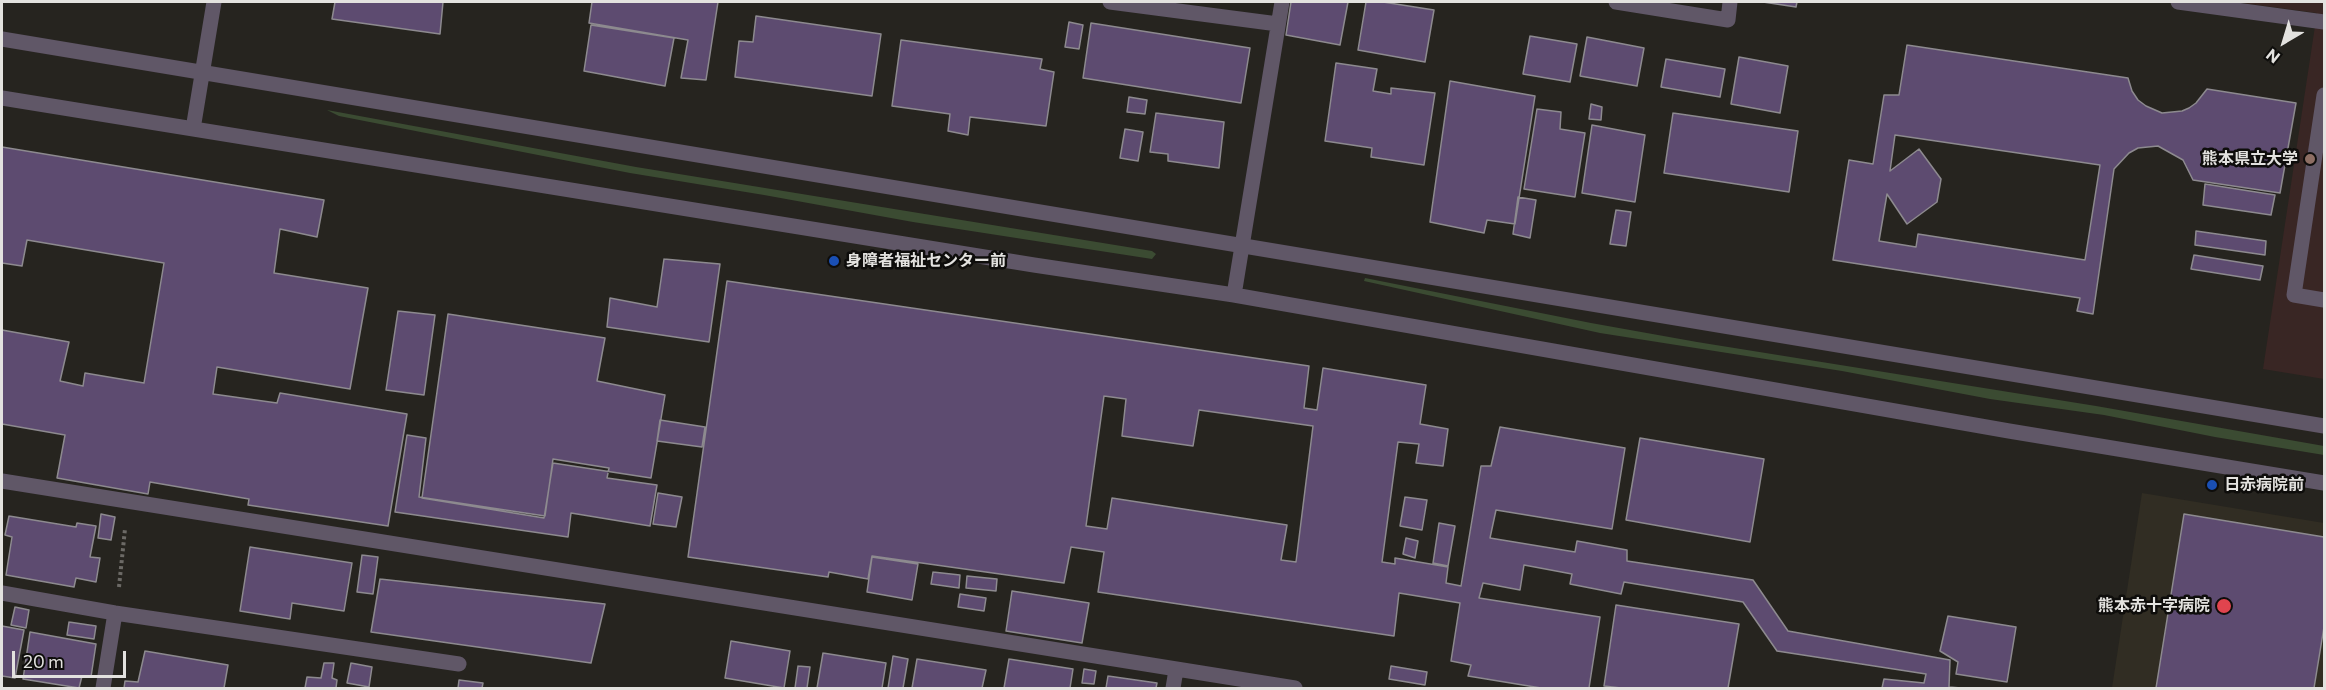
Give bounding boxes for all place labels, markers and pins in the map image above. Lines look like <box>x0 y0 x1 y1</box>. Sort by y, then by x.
place label: 熊本県立大学 <box>2202 149 2298 169</box>
marker: 熊本県立大学 <box>2303 152 2317 166</box>
place label: 身障者福祉センター前 <box>846 251 1006 271</box>
marker: 身障者福祉センター前 <box>827 254 841 268</box>
place label: 日赤病院前 <box>2224 475 2304 495</box>
marker: 日赤病院前 <box>2205 478 2219 492</box>
place label: 熊本赤十字病院 <box>2098 596 2210 616</box>
marker: 熊本赤十字病院 <box>2215 597 2233 615</box>

